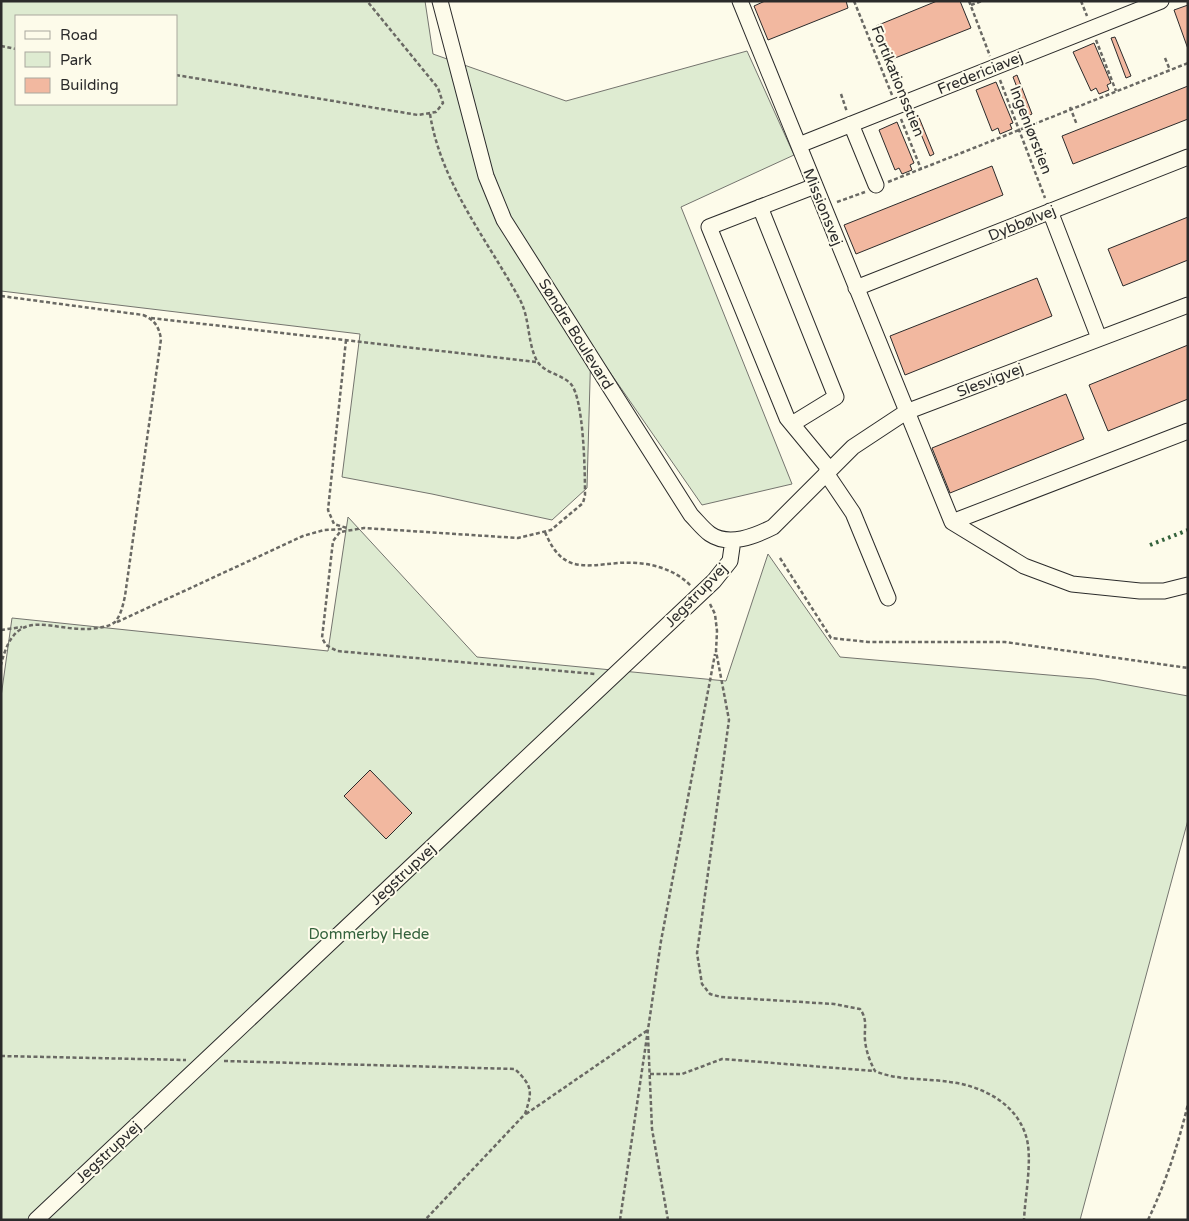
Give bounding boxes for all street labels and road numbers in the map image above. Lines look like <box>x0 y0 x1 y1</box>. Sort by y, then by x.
street label: Fortikationsstien <box>868 23 928 139</box>
street label: Fredericiavej <box>935 48 1025 98</box>
street label: Ingeniørstien <box>1006 83 1056 177</box>
street label: Missionsvej <box>799 166 847 248</box>
street label: Dybbølvej <box>986 201 1058 245</box>
street label: Søndre Boulevard <box>535 275 617 393</box>
street label: Slesvigvej <box>954 359 1026 401</box>
street label: Jegstrupvej <box>661 559 731 631</box>
street label: Jegstrupvej <box>367 839 439 909</box>
street label: Jegstrupvej <box>72 1117 144 1187</box>

